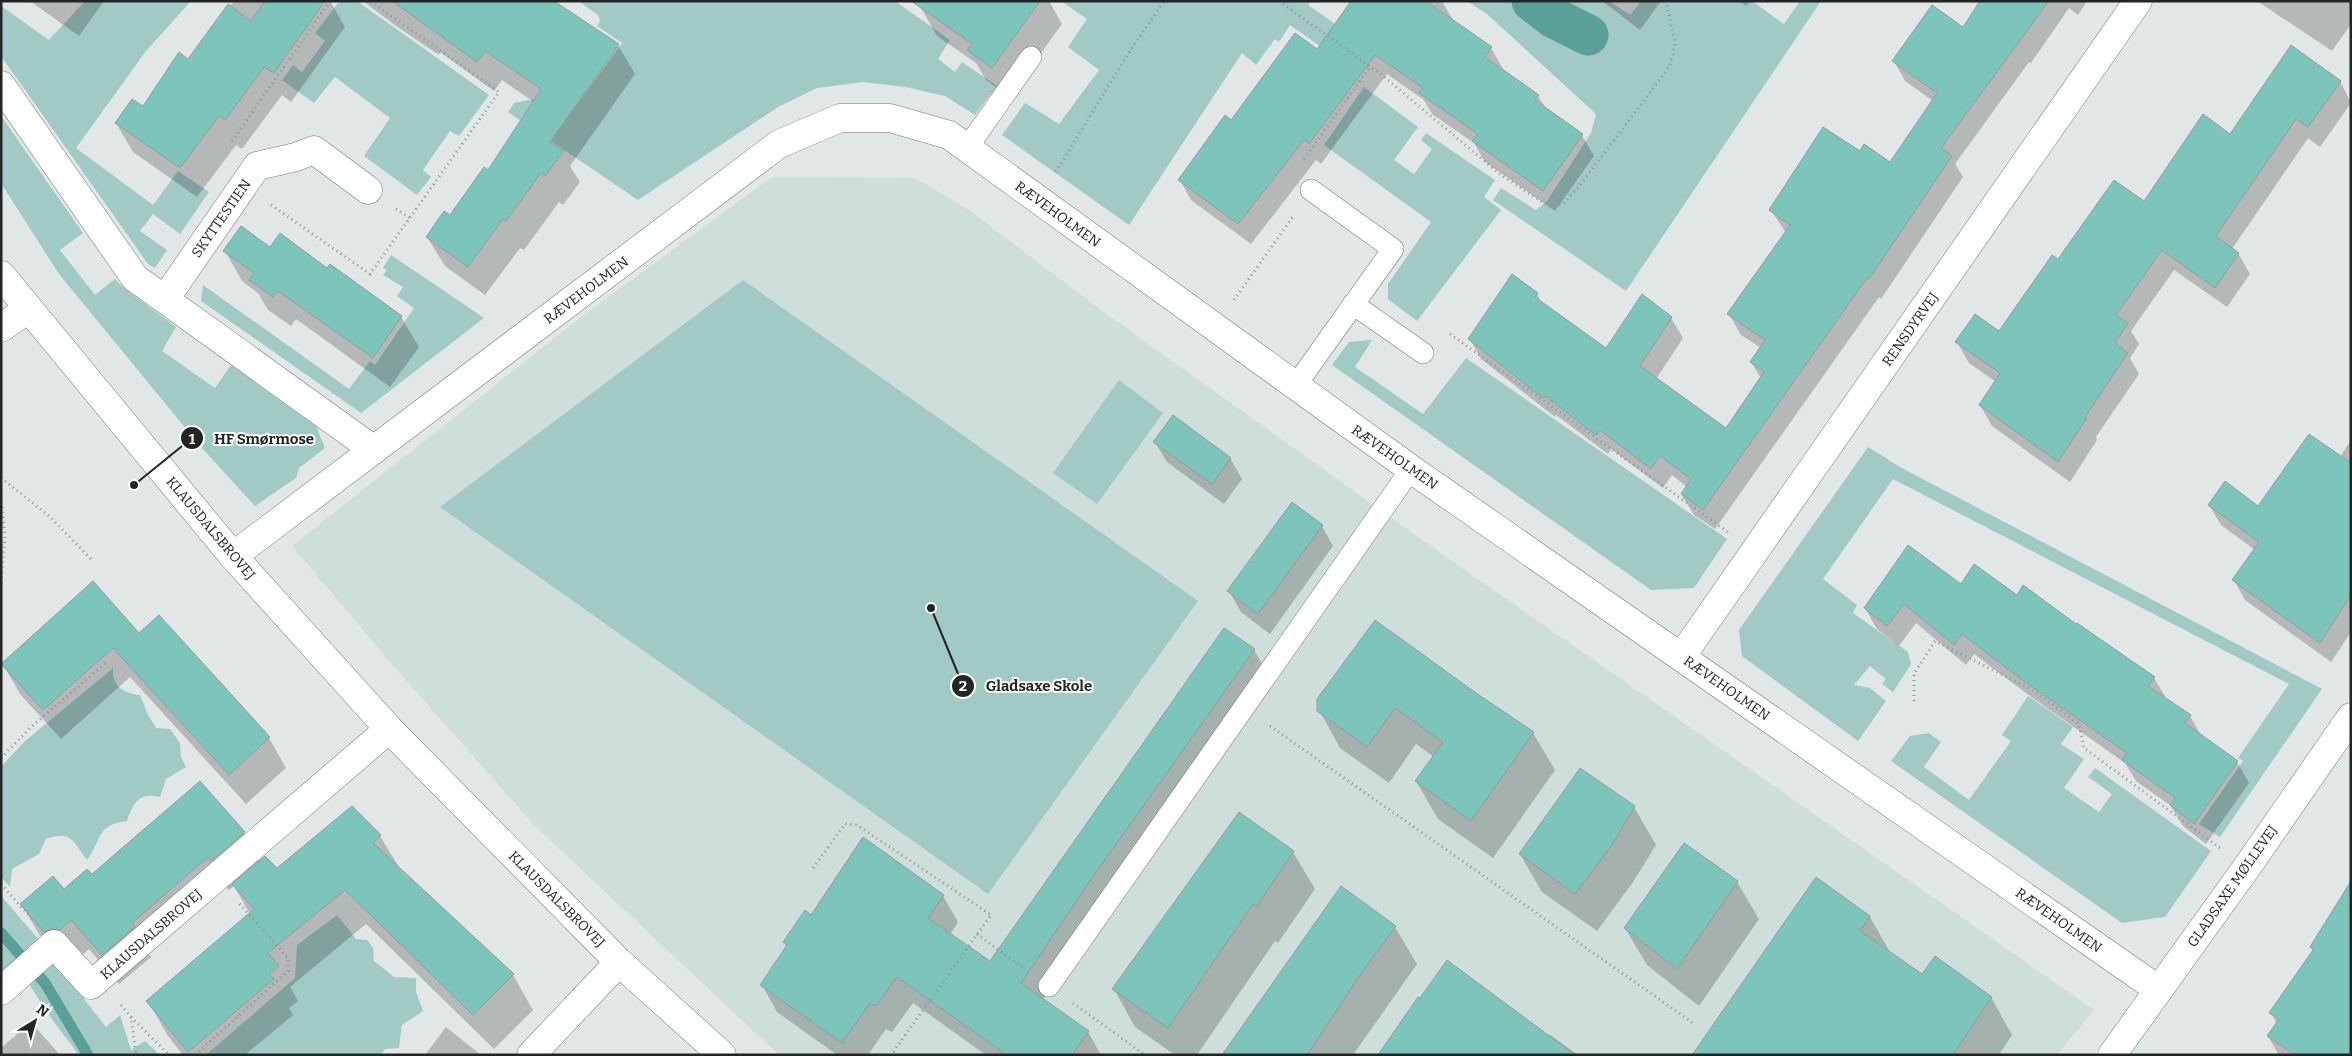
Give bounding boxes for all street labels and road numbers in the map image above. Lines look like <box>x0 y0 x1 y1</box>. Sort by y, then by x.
street label: SKYTTESTIEN <box>188 176 255 261</box>
street label: RÆVEHOLMEN <box>1012 178 1104 251</box>
street label: RÆVEHOLMEN <box>541 253 632 328</box>
street label: RENSDYRVEJ <box>1879 289 1942 370</box>
street label: RÆVEHOLMEN <box>1348 421 1441 493</box>
street label: KLAUSDALSBROVEJ <box>163 473 259 584</box>
street label: RÆVEHOLMEN <box>1680 652 1773 724</box>
street label: GLADSAXE MØLLEVEJ <box>2184 822 2281 951</box>
street label: KLAUSDALSBROVEJ <box>505 848 609 951</box>
street label: RÆVEHOLMEN <box>2012 884 2105 956</box>
street label: KLAUSDALSBROVEJ <box>97 885 206 983</box>

